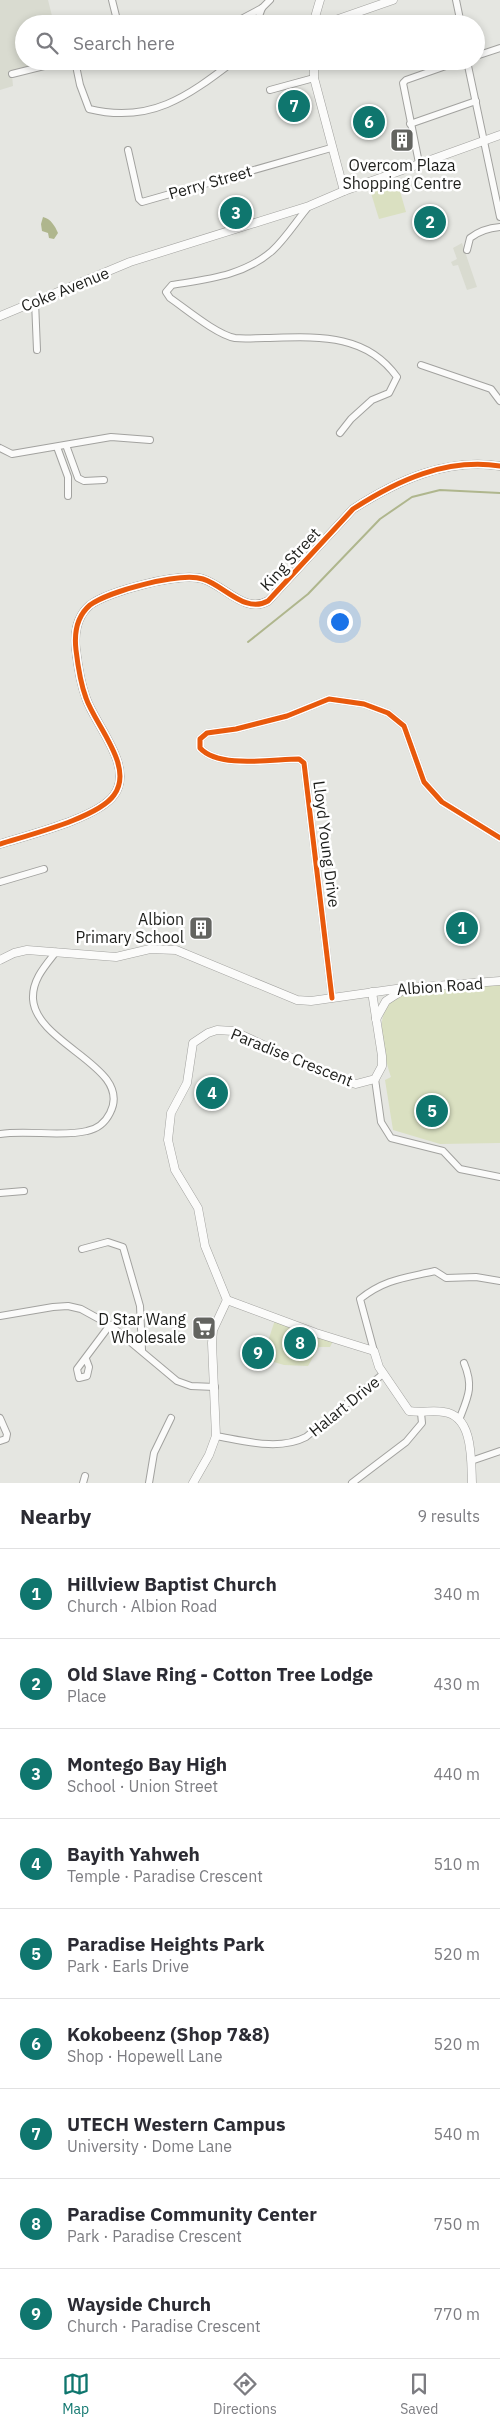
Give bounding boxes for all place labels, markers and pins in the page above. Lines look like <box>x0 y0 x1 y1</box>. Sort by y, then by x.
pin: 7 <box>278 87 310 125</box>
pin: 6 <box>353 103 385 141</box>
building icon: Overcom Plaza Shopping Centre <box>389 127 415 153</box>
place label: Overcom Plaza Shopping Centre <box>342 155 462 193</box>
pin: 3 <box>220 194 252 232</box>
pin: 2 <box>414 203 446 241</box>
place label: Albion Primary School <box>76 909 184 947</box>
pin: 1 <box>446 909 478 947</box>
building icon: Albion Primary School <box>188 915 214 941</box>
pin: 4 <box>196 1074 228 1112</box>
pin: 5 <box>416 1092 448 1130</box>
place label: D Star Wang Wholesale <box>98 1309 187 1347</box>
supermarket icon: D Star Wang Wholesale <box>191 1315 217 1341</box>
pin: 8 <box>284 1324 316 1362</box>
pin: 9 <box>242 1334 274 1372</box>

